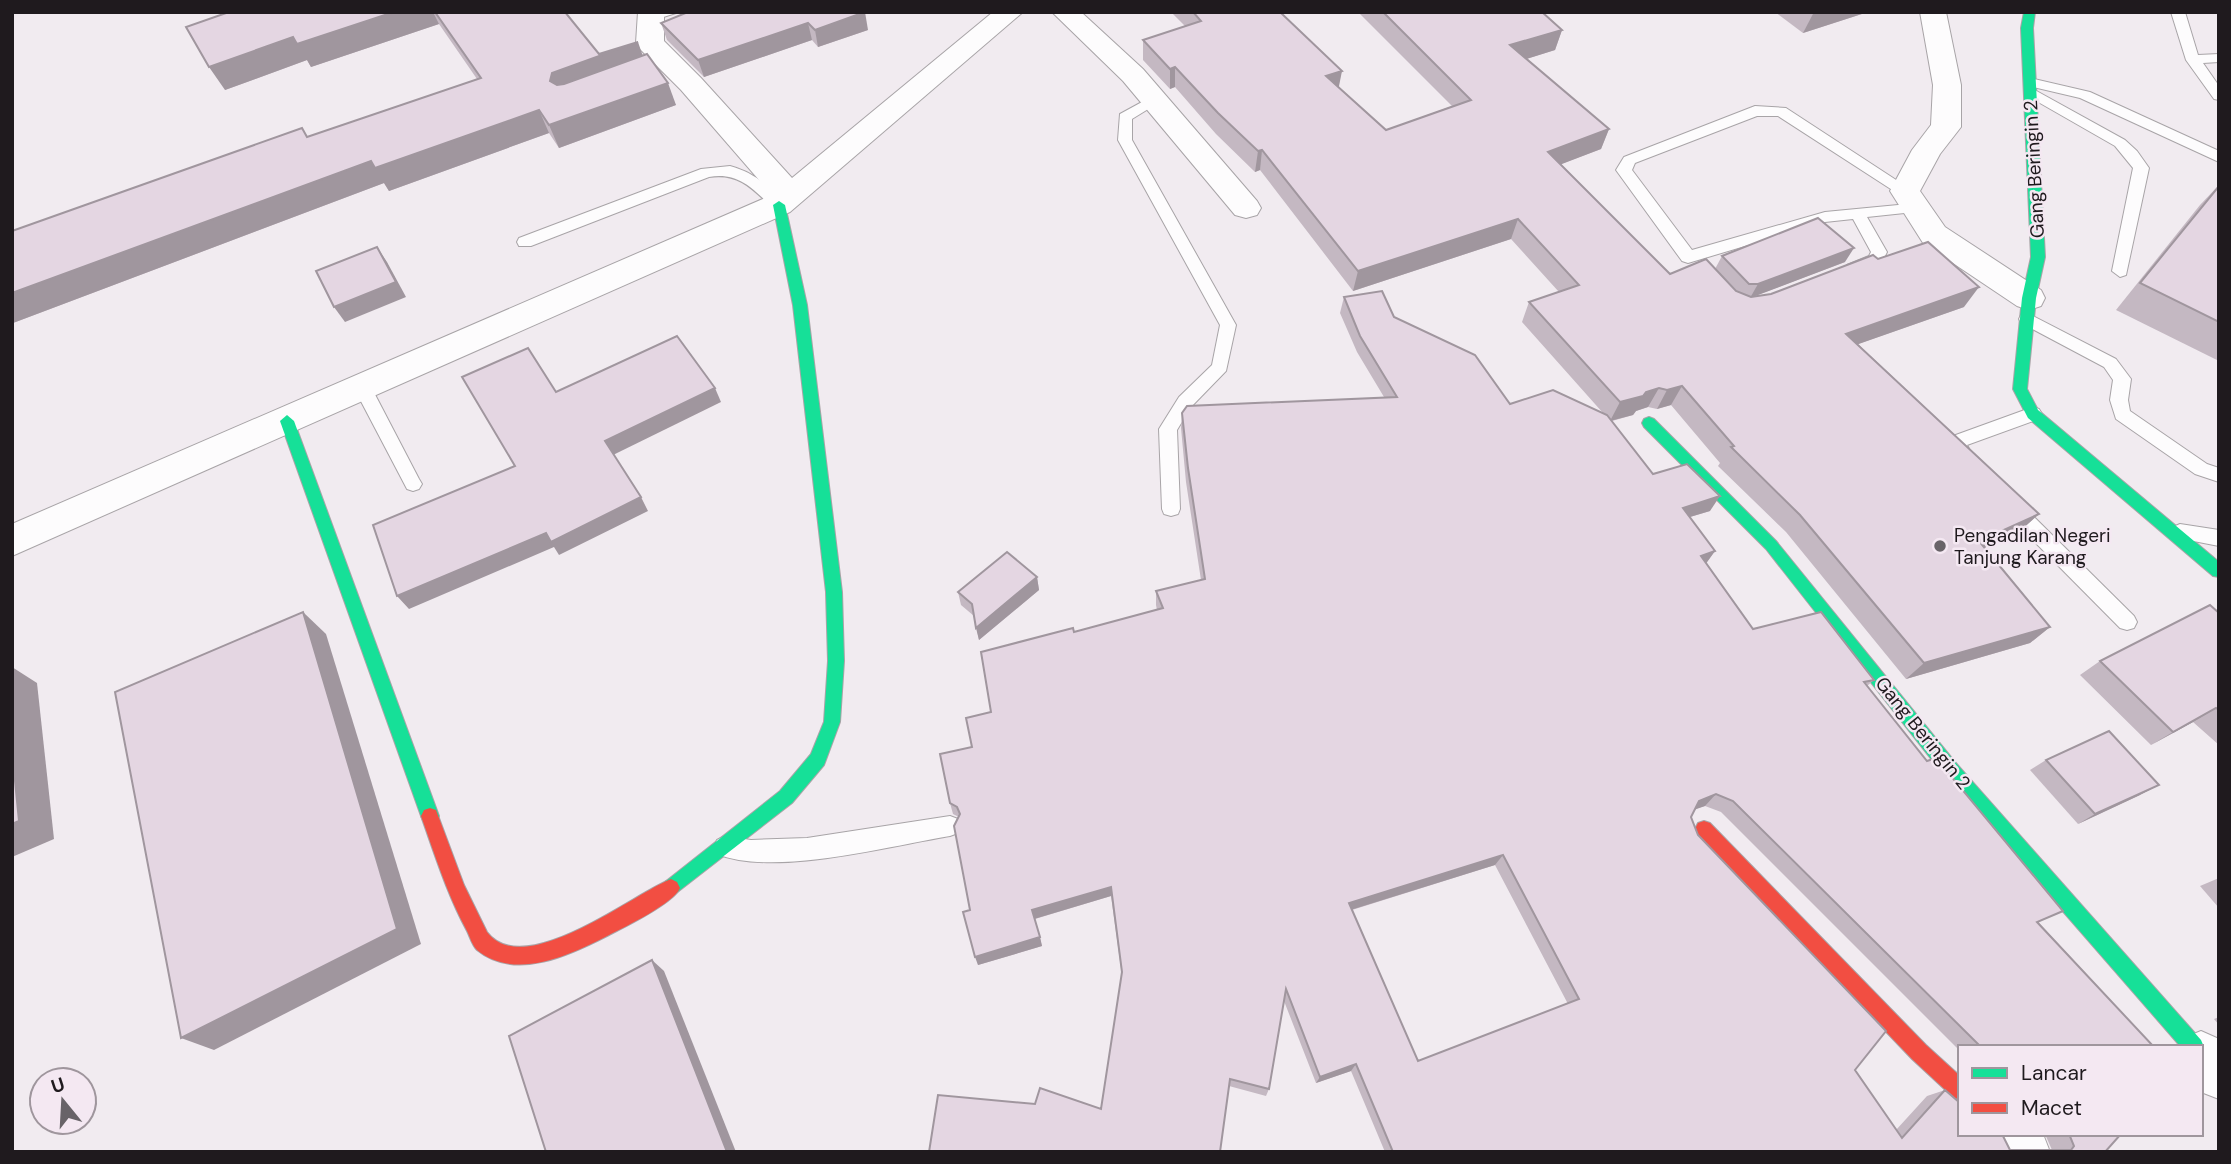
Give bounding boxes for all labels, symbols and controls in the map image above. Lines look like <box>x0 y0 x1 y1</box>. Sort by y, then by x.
street label: Gang Beringin 2 <box>2018 99 2050 239</box>
place label: Pengadilan Negeri Tanjung Karang <box>1954 523 2111 570</box>
marker: Pengadilan Negeri Tanjung Karang <box>1932 538 1948 554</box>
street label: Gang Beringin 2 <box>1870 671 1976 795</box>
legend <box>1958 1045 2203 1136</box>
text: Lancar <box>2021 1059 2087 1087</box>
north arrow <box>28 1066 98 1136</box>
text: U <box>48 1071 68 1099</box>
text: Macet <box>2021 1094 2082 1122</box>

